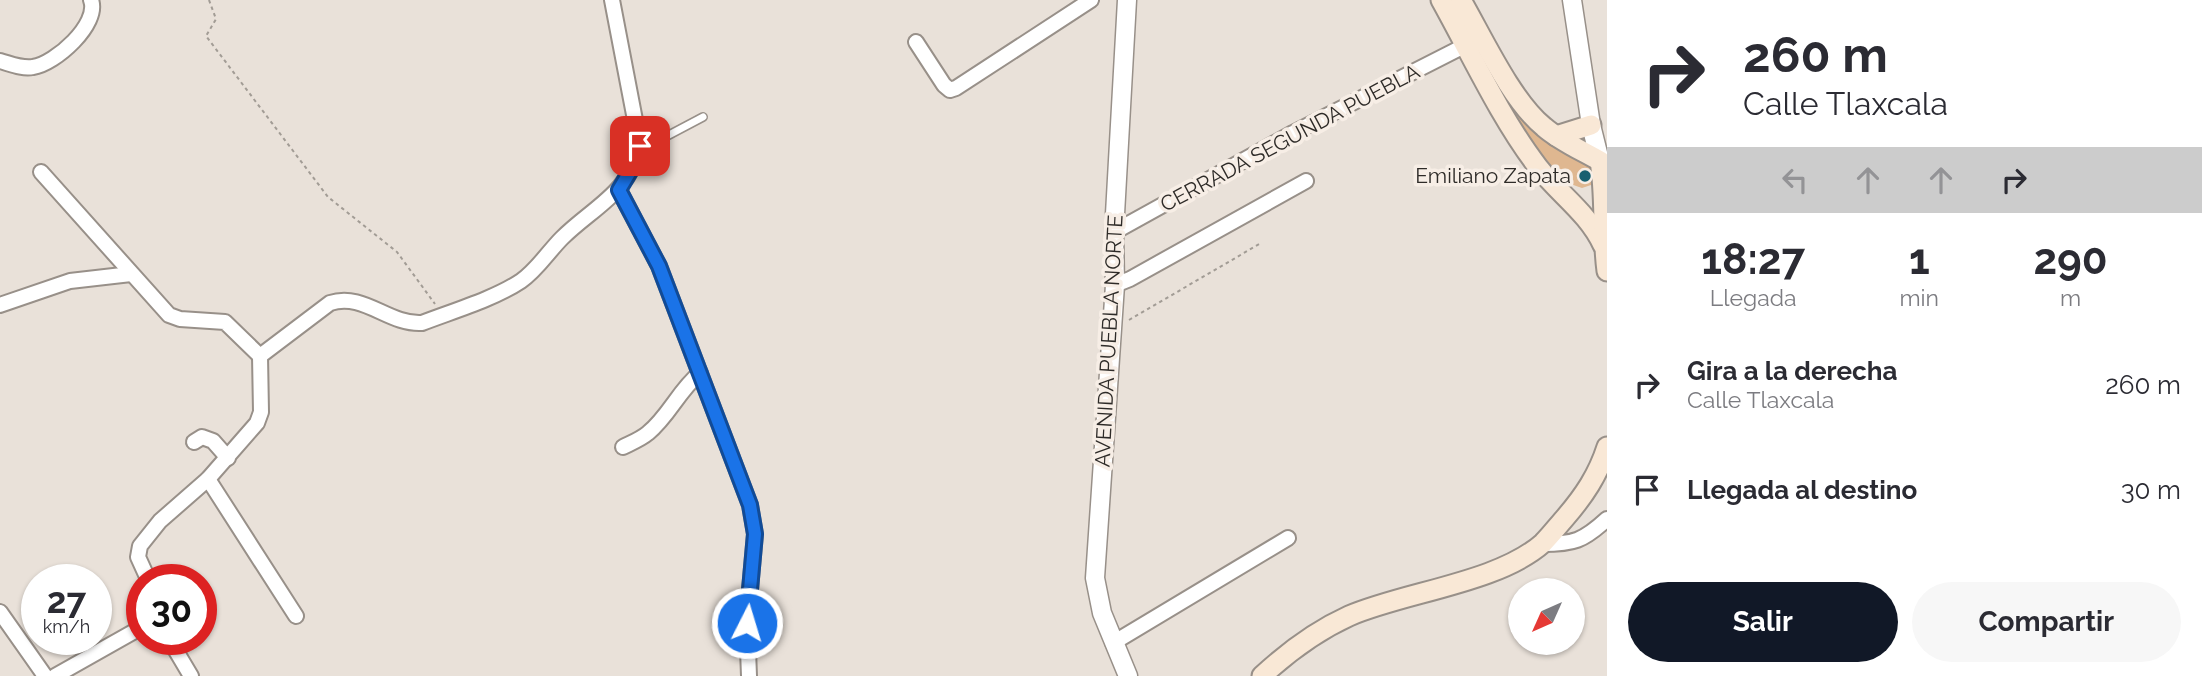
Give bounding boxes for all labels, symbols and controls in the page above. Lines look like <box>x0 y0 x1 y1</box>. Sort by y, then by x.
text: 260 m <box>1743 26 1888 83</box>
icon: right <box>1628 28 1719 119</box>
street label: CERRADA SEGUNDA PUEBLA <box>1156 58 1424 217</box>
text: Calle Tlaxcala <box>1743 85 1948 122</box>
pin <box>610 116 670 176</box>
icon: arrive <box>621 127 659 165</box>
icon: left <box>1776 161 1814 199</box>
icon: ahead <box>1849 161 1887 199</box>
icon: ahead <box>1922 161 1960 199</box>
icon: right <box>1995 161 2033 199</box>
place label: Emiliano Zapata <box>1415 163 1571 188</box>
marker: Emiliano Zapata <box>1577 168 1593 184</box>
street label: AVENIDA PUEBLA NORTE <box>1089 214 1128 468</box>
text: 18:27 <box>1701 235 1805 284</box>
text: 1 <box>1909 235 1930 284</box>
text: 290 <box>2033 235 2108 284</box>
text: Llegada <box>1710 284 1797 311</box>
text: min <box>1899 284 1939 311</box>
text: m <box>2060 284 2081 311</box>
text: Gira a la derecha <box>1687 356 1897 386</box>
icon: right <box>1628 366 1666 404</box>
text: 260 m <box>2105 370 2181 400</box>
text: Calle Tlaxcala <box>1687 386 1834 413</box>
icon: arrive <box>1628 471 1666 509</box>
text: Llegada al destino <box>1687 475 1917 505</box>
text: 30 m <box>2121 475 2181 505</box>
speed limit sign: 30 <box>126 564 217 655</box>
north arrow <box>1508 578 1586 654</box>
map controls <box>1508 578 1585 655</box>
text: 27 <box>47 580 86 621</box>
button: Salir <box>1628 582 1898 662</box>
button: Compartir <box>1912 582 2181 662</box>
position arrow <box>710 586 784 660</box>
text: km/h <box>43 616 90 637</box>

